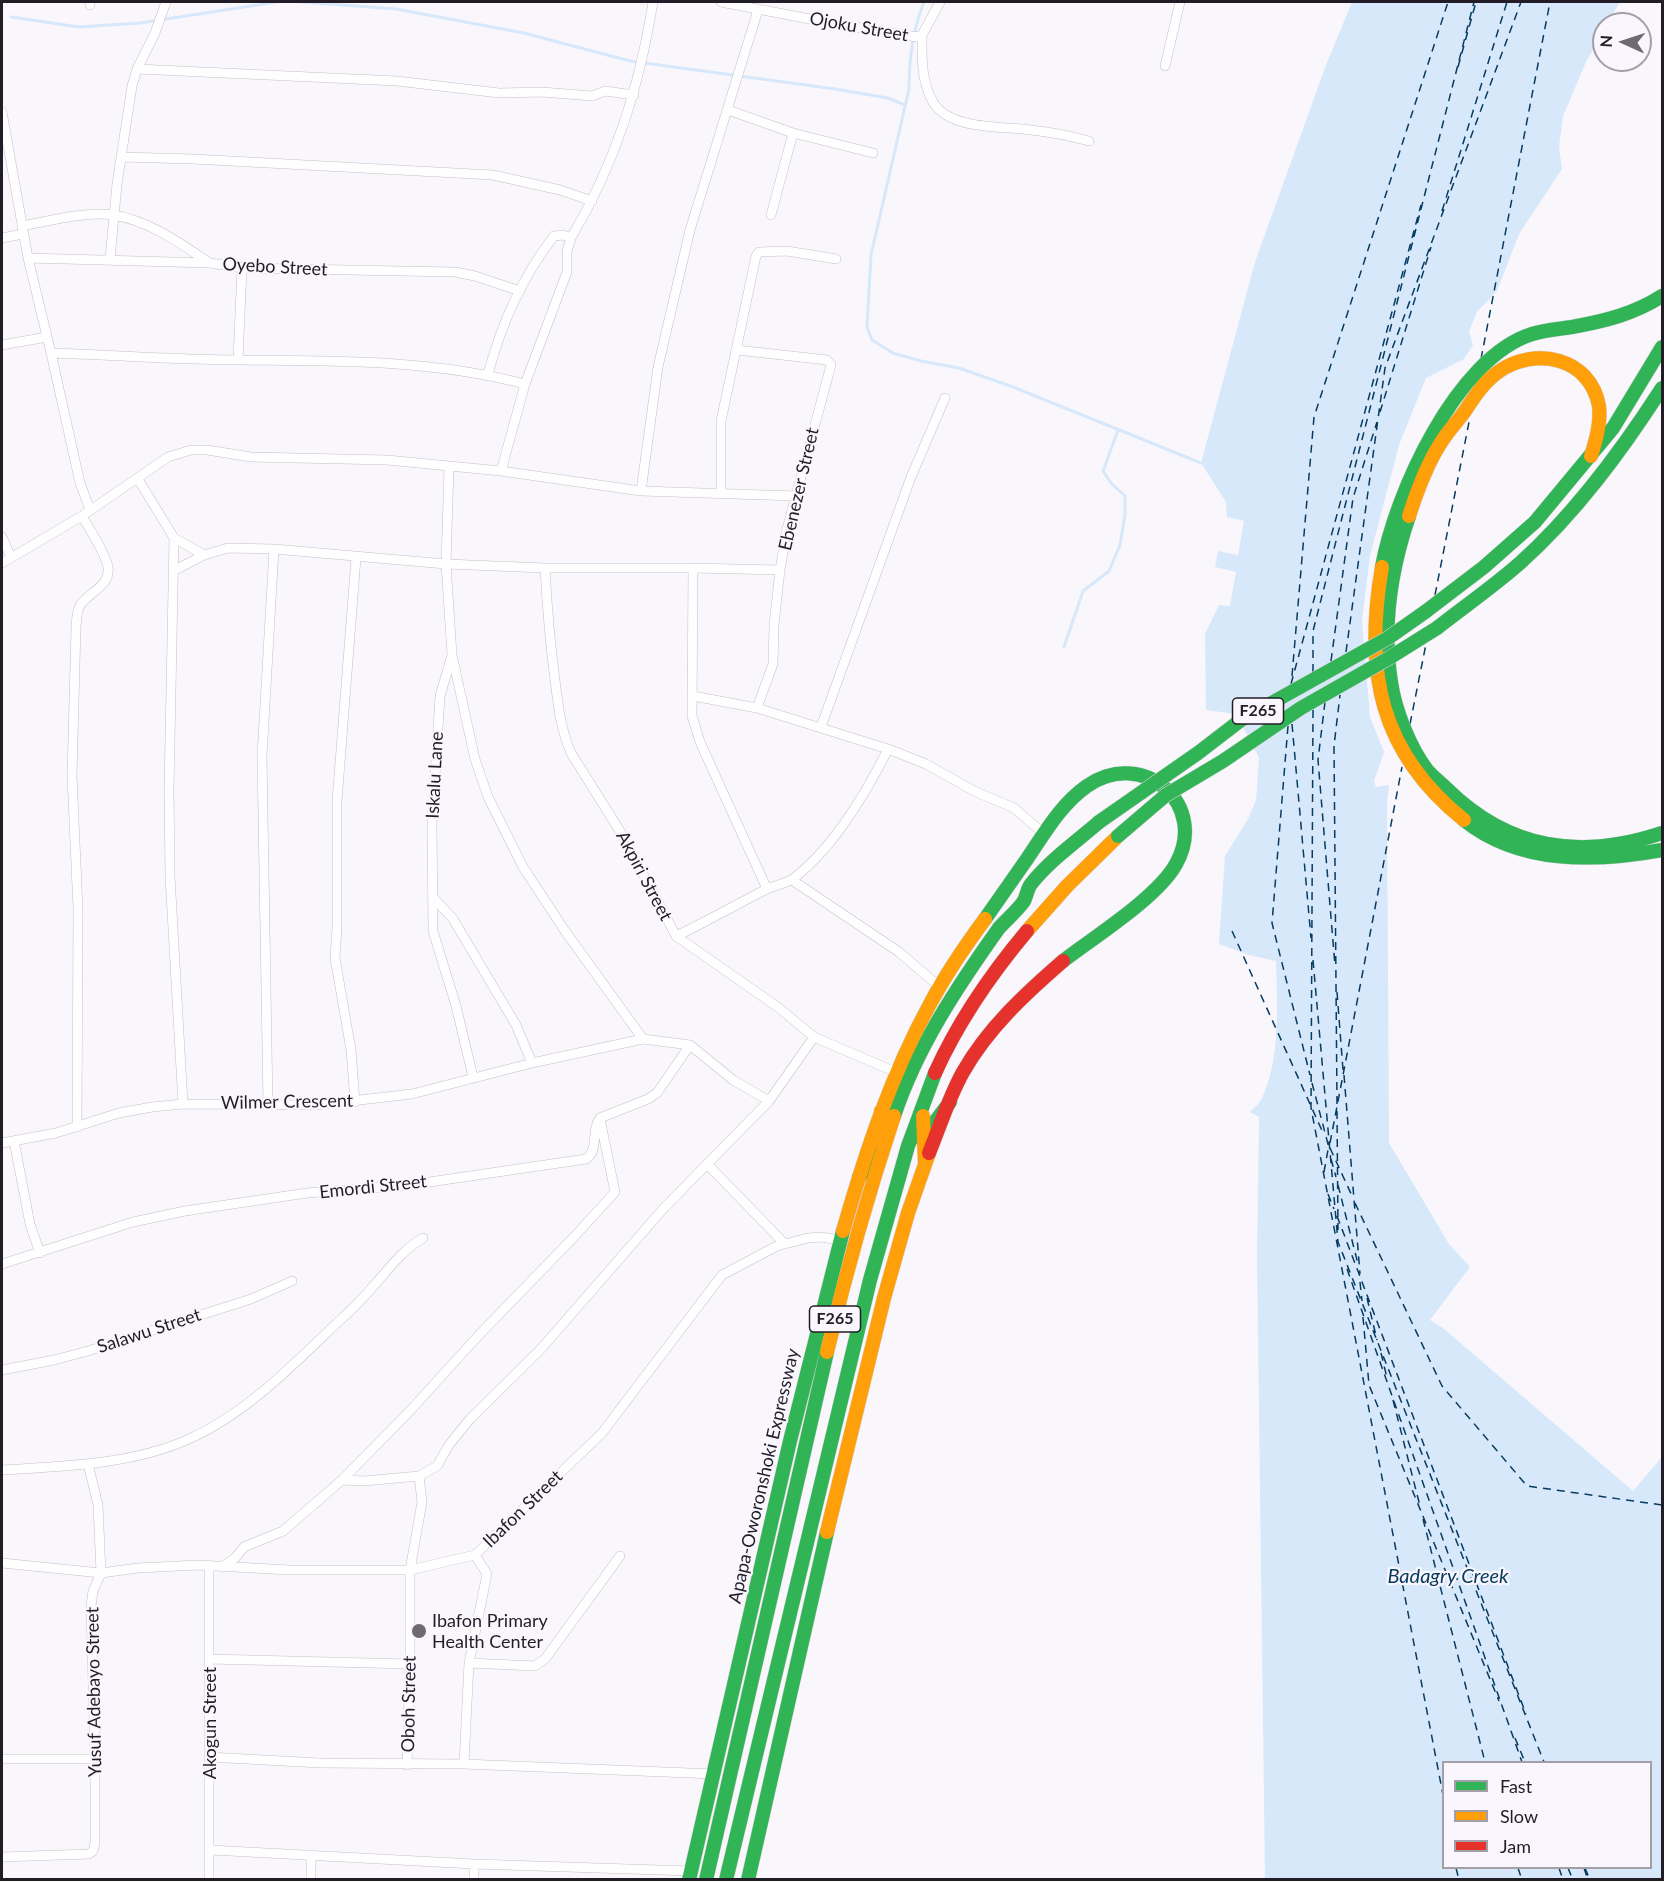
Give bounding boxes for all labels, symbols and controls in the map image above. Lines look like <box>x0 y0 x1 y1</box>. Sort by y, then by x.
street label: Ojoku Street <box>808 8 910 46</box>
north arrow <box>1592 12 1652 72</box>
text: N <box>1596 34 1615 48</box>
street label: Oyebo Street <box>222 253 328 281</box>
street label: Ebenezer Street <box>774 425 824 553</box>
road number: F265 <box>1232 698 1284 724</box>
street label: Iskalu Lane <box>422 731 448 819</box>
street label: Akpiri Street <box>611 827 677 925</box>
street label: Wilmer Crescent <box>221 1090 353 1114</box>
street label: Emordi Street <box>318 1171 428 1203</box>
street label: Salawu Street <box>94 1304 204 1358</box>
road number: F265 <box>810 1306 860 1332</box>
street label: Apapa-Oworonshoki Expressway <box>724 1346 804 1606</box>
street label: Ibafon Street <box>479 1466 567 1552</box>
water label: Badagry Creek <box>1387 1565 1509 1589</box>
street label: Yusuf Adebayo Street <box>82 1607 106 1777</box>
place label: Ibafon Primary Health Center <box>432 1610 548 1652</box>
marker: Ibafon Primary Health Center <box>410 1622 428 1640</box>
street label: Oboh Street <box>397 1656 421 1752</box>
street label: Akogun Street <box>199 1667 221 1779</box>
legend <box>1442 1761 1652 1869</box>
text: Fast <box>1500 1775 1532 1797</box>
text: Slow <box>1500 1805 1538 1827</box>
text: Jam <box>1500 1835 1531 1857</box>

